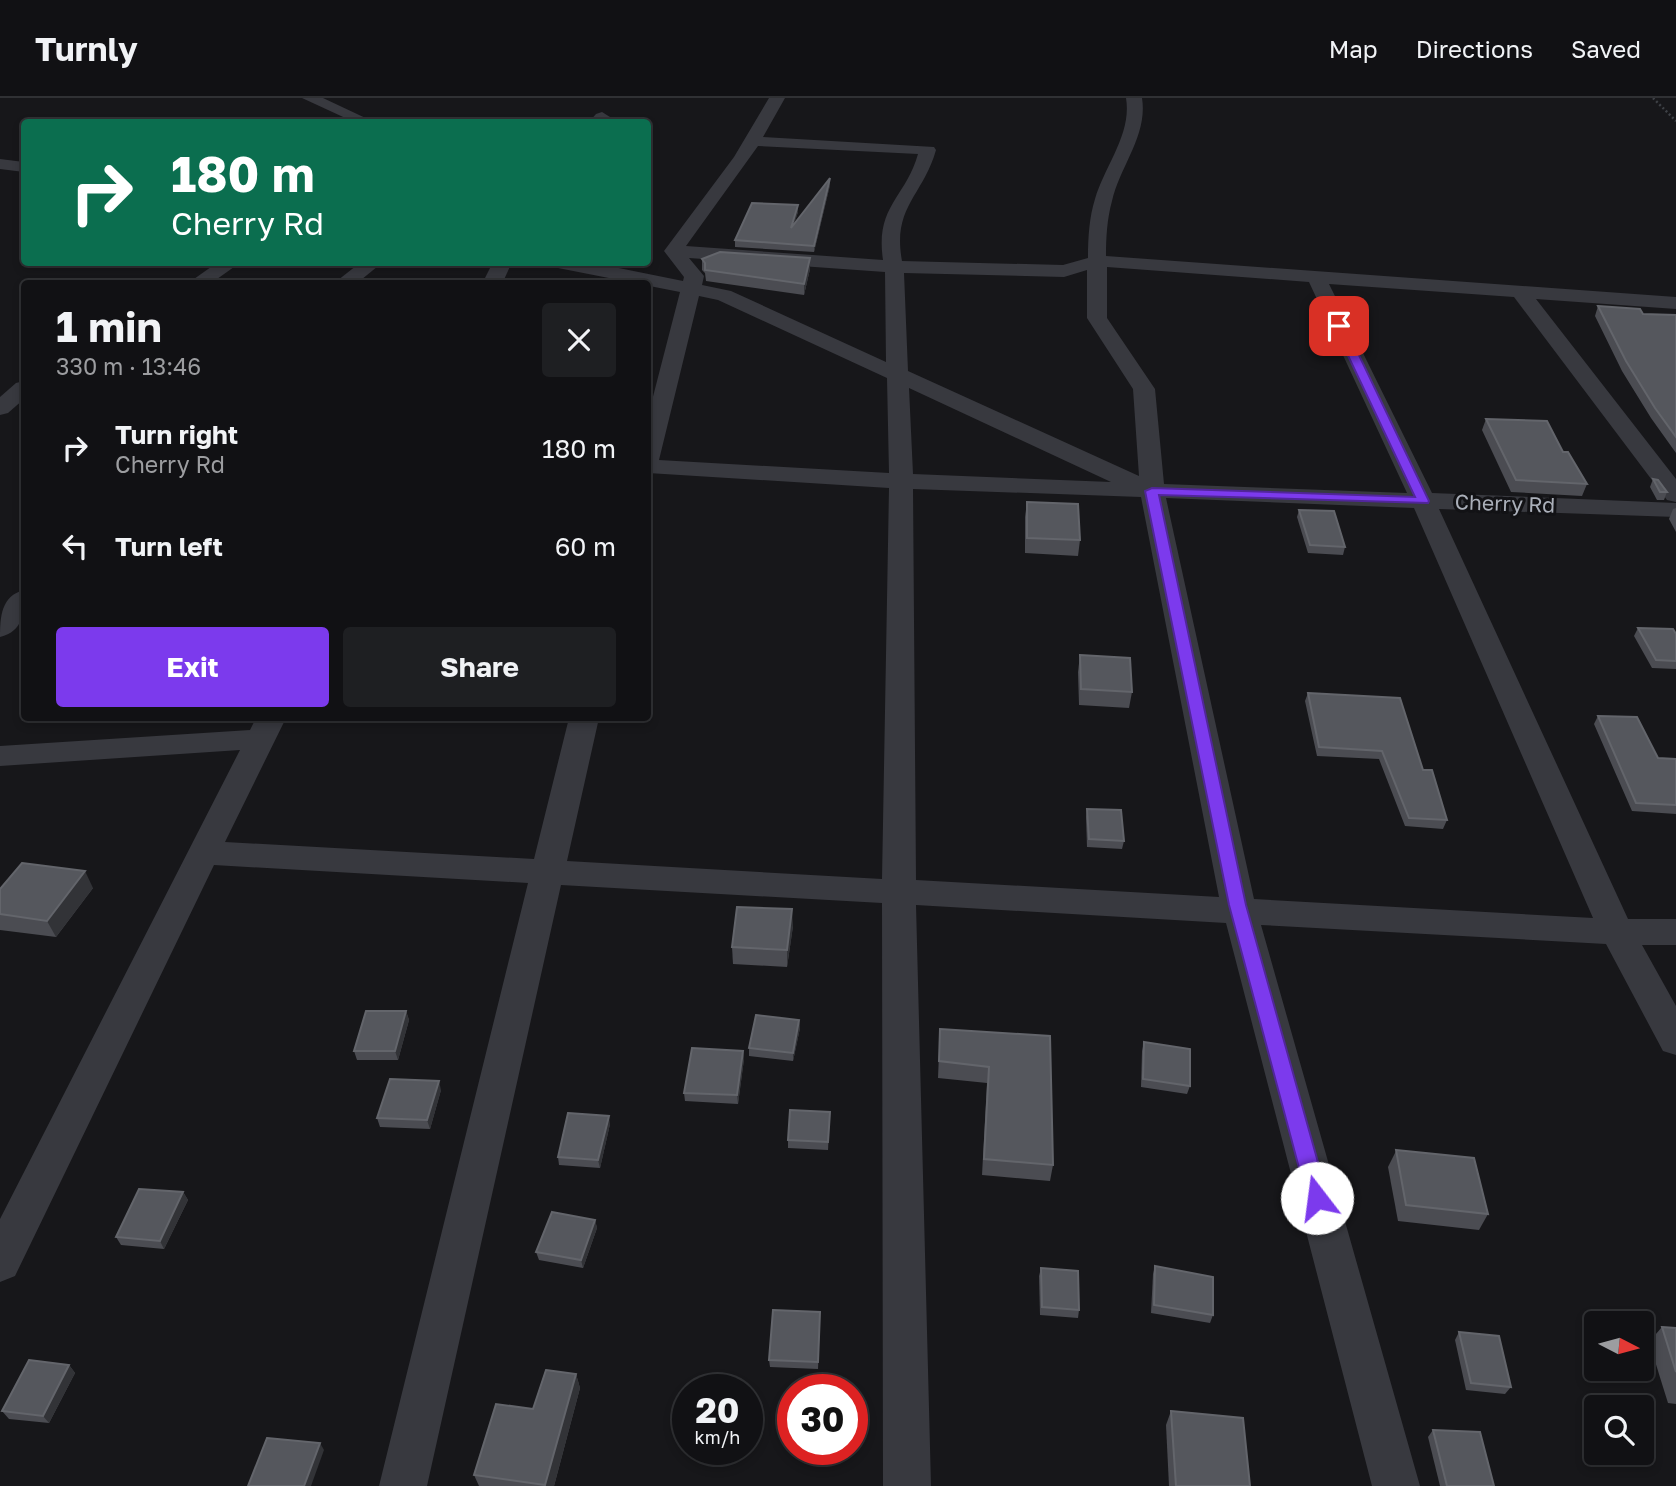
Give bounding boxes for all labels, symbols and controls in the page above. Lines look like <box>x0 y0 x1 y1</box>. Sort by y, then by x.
text: Turnly <box>35 29 138 68</box>
text: Map <box>1329 34 1378 63</box>
text: Directions <box>1416 34 1533 63</box>
text: Saved <box>1571 34 1641 63</box>
text: 180 m <box>171 144 315 203</box>
icon: right <box>56 147 147 238</box>
text: Cherry Rd <box>171 204 324 242</box>
pin <box>1309 296 1369 356</box>
text: 1 min <box>56 301 162 351</box>
button: close <box>542 303 616 377</box>
icon: arrive <box>1320 307 1358 345</box>
text: 330 m · 13:46 <box>56 352 201 380</box>
text: Turn right <box>115 419 238 450</box>
icon: right <box>56 429 94 467</box>
text: 180 m <box>542 433 616 464</box>
text: Cherry Rd <box>115 450 225 478</box>
street label: Cherry Rd <box>1454 488 1556 518</box>
icon: left <box>56 527 94 565</box>
text: Turn left <box>115 531 223 562</box>
text: 60 m <box>555 531 616 562</box>
button: Exit <box>56 627 329 707</box>
button: Share <box>343 627 616 707</box>
position arrow <box>1280 1161 1354 1235</box>
north arrow <box>1584 1311 1654 1381</box>
map controls <box>1584 1311 1654 1465</box>
speed limit sign: 30 <box>777 1374 868 1465</box>
text: 20 <box>695 1389 740 1431</box>
button: search <box>1584 1395 1654 1465</box>
text: km/h <box>695 1426 740 1448</box>

